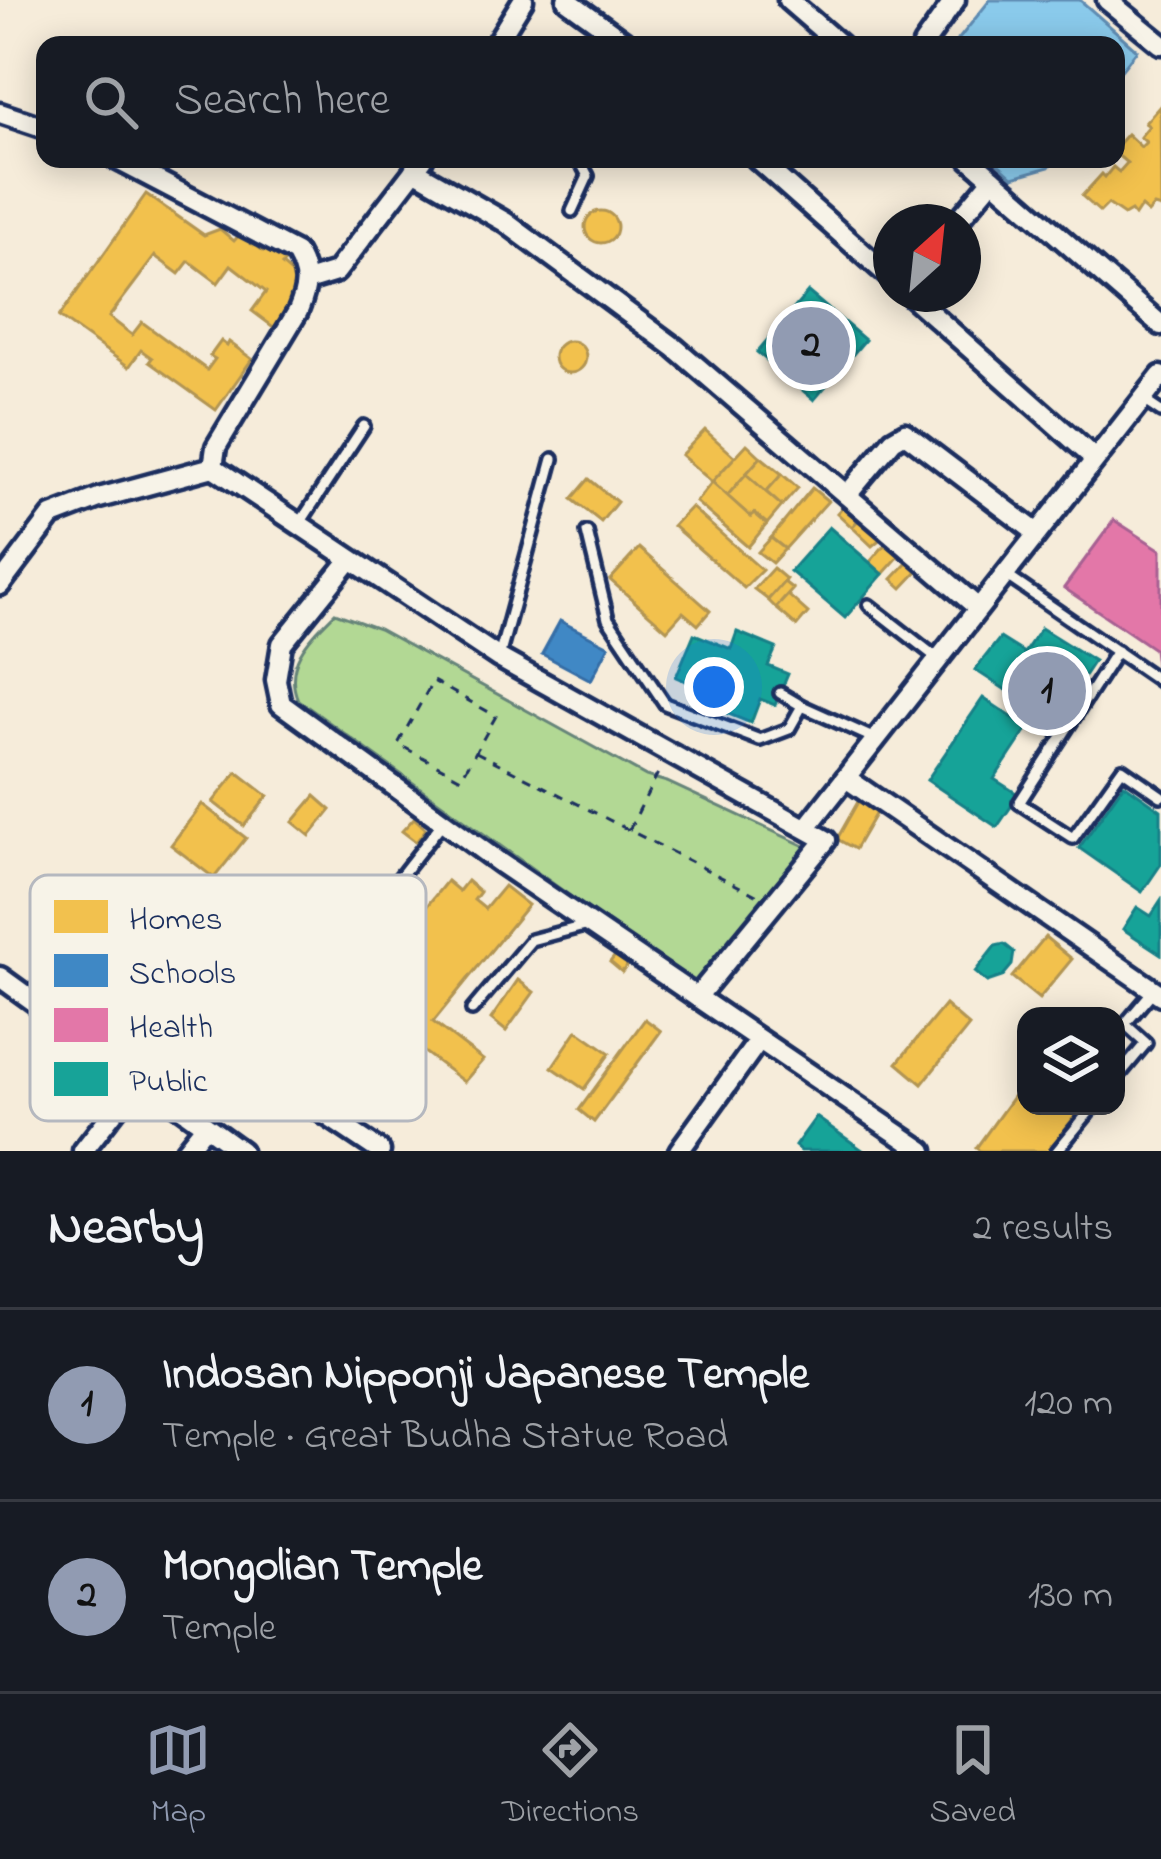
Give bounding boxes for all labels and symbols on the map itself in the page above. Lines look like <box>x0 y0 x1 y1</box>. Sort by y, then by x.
north arrow <box>873 204 981 312</box>
pin: 2 <box>772 301 850 391</box>
pin: 1 <box>1008 646 1086 736</box>
your location <box>684 657 744 717</box>
legend <box>30 875 426 1121</box>
text: Homes <box>129 897 223 945</box>
text: Schools <box>129 951 236 999</box>
text: Health <box>129 1005 213 1053</box>
text: Public <box>129 1059 208 1107</box>

